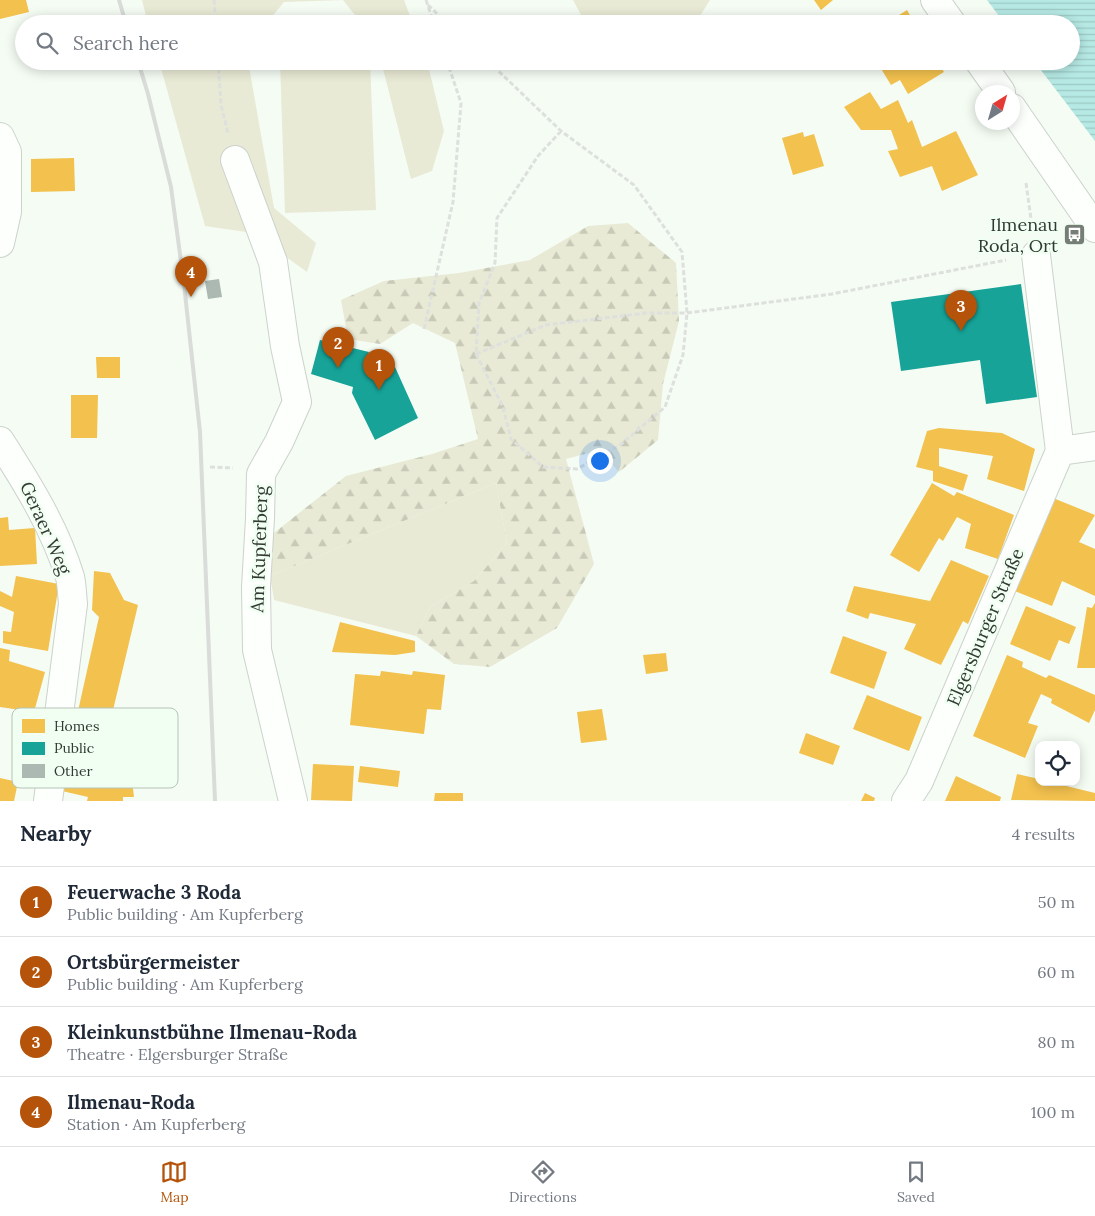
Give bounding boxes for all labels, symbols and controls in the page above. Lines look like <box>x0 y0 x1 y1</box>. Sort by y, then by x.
search box <box>15 15 1080 70</box>
icon: search <box>33 29 61 57</box>
text: Search here <box>73 31 179 55</box>
north arrow <box>975 85 1020 130</box>
place label: Ilmenau Roda, Ort <box>978 213 1058 257</box>
bus stop icon: Ilmenau Roda, Ort <box>1062 222 1086 246</box>
pin: 4 <box>175 256 207 297</box>
pin: 3 <box>945 290 977 331</box>
pin: 2 <box>322 327 354 368</box>
pin: 1 <box>363 349 395 390</box>
your location <box>587 448 613 474</box>
street label: Geraer Weg <box>15 478 77 579</box>
street label: Am Kupferberg <box>245 484 273 614</box>
street label: Elgersburger Straße <box>941 545 1029 709</box>
legend <box>12 708 178 788</box>
text: Homes <box>54 717 99 735</box>
text: Public <box>54 739 94 757</box>
map controls <box>1035 741 1080 786</box>
button: locate <box>1035 741 1080 786</box>
text: Other <box>54 762 93 780</box>
text: Nearby <box>20 820 91 847</box>
text: 4 results <box>1012 824 1075 844</box>
text: Feuerwache 3 Roda <box>67 880 241 904</box>
text: 1 <box>33 892 39 912</box>
text: 50 m <box>1038 892 1075 912</box>
text: Public building · Am Kupferberg <box>67 904 303 924</box>
text: Ortsbürgermeister <box>67 950 240 974</box>
text: 2 <box>32 962 40 982</box>
text: 60 m <box>1037 962 1075 982</box>
text: Public building · Am Kupferberg <box>67 974 303 994</box>
text: Kleinkunstbühne Ilmenau-Roda <box>67 1020 357 1044</box>
text: 3 <box>32 1032 40 1052</box>
text: 80 m <box>1038 1032 1075 1052</box>
text: Theatre · Elgersburger Straße <box>67 1044 288 1064</box>
text: Ilmenau-Roda <box>67 1090 195 1114</box>
text: 4 <box>32 1102 40 1122</box>
text: 100 m <box>1031 1102 1075 1122</box>
text: Station · Am Kupferberg <box>67 1114 245 1134</box>
tab: Map <box>160 1158 189 1206</box>
tab: Directions <box>509 1158 577 1206</box>
tab: Saved <box>897 1158 935 1206</box>

